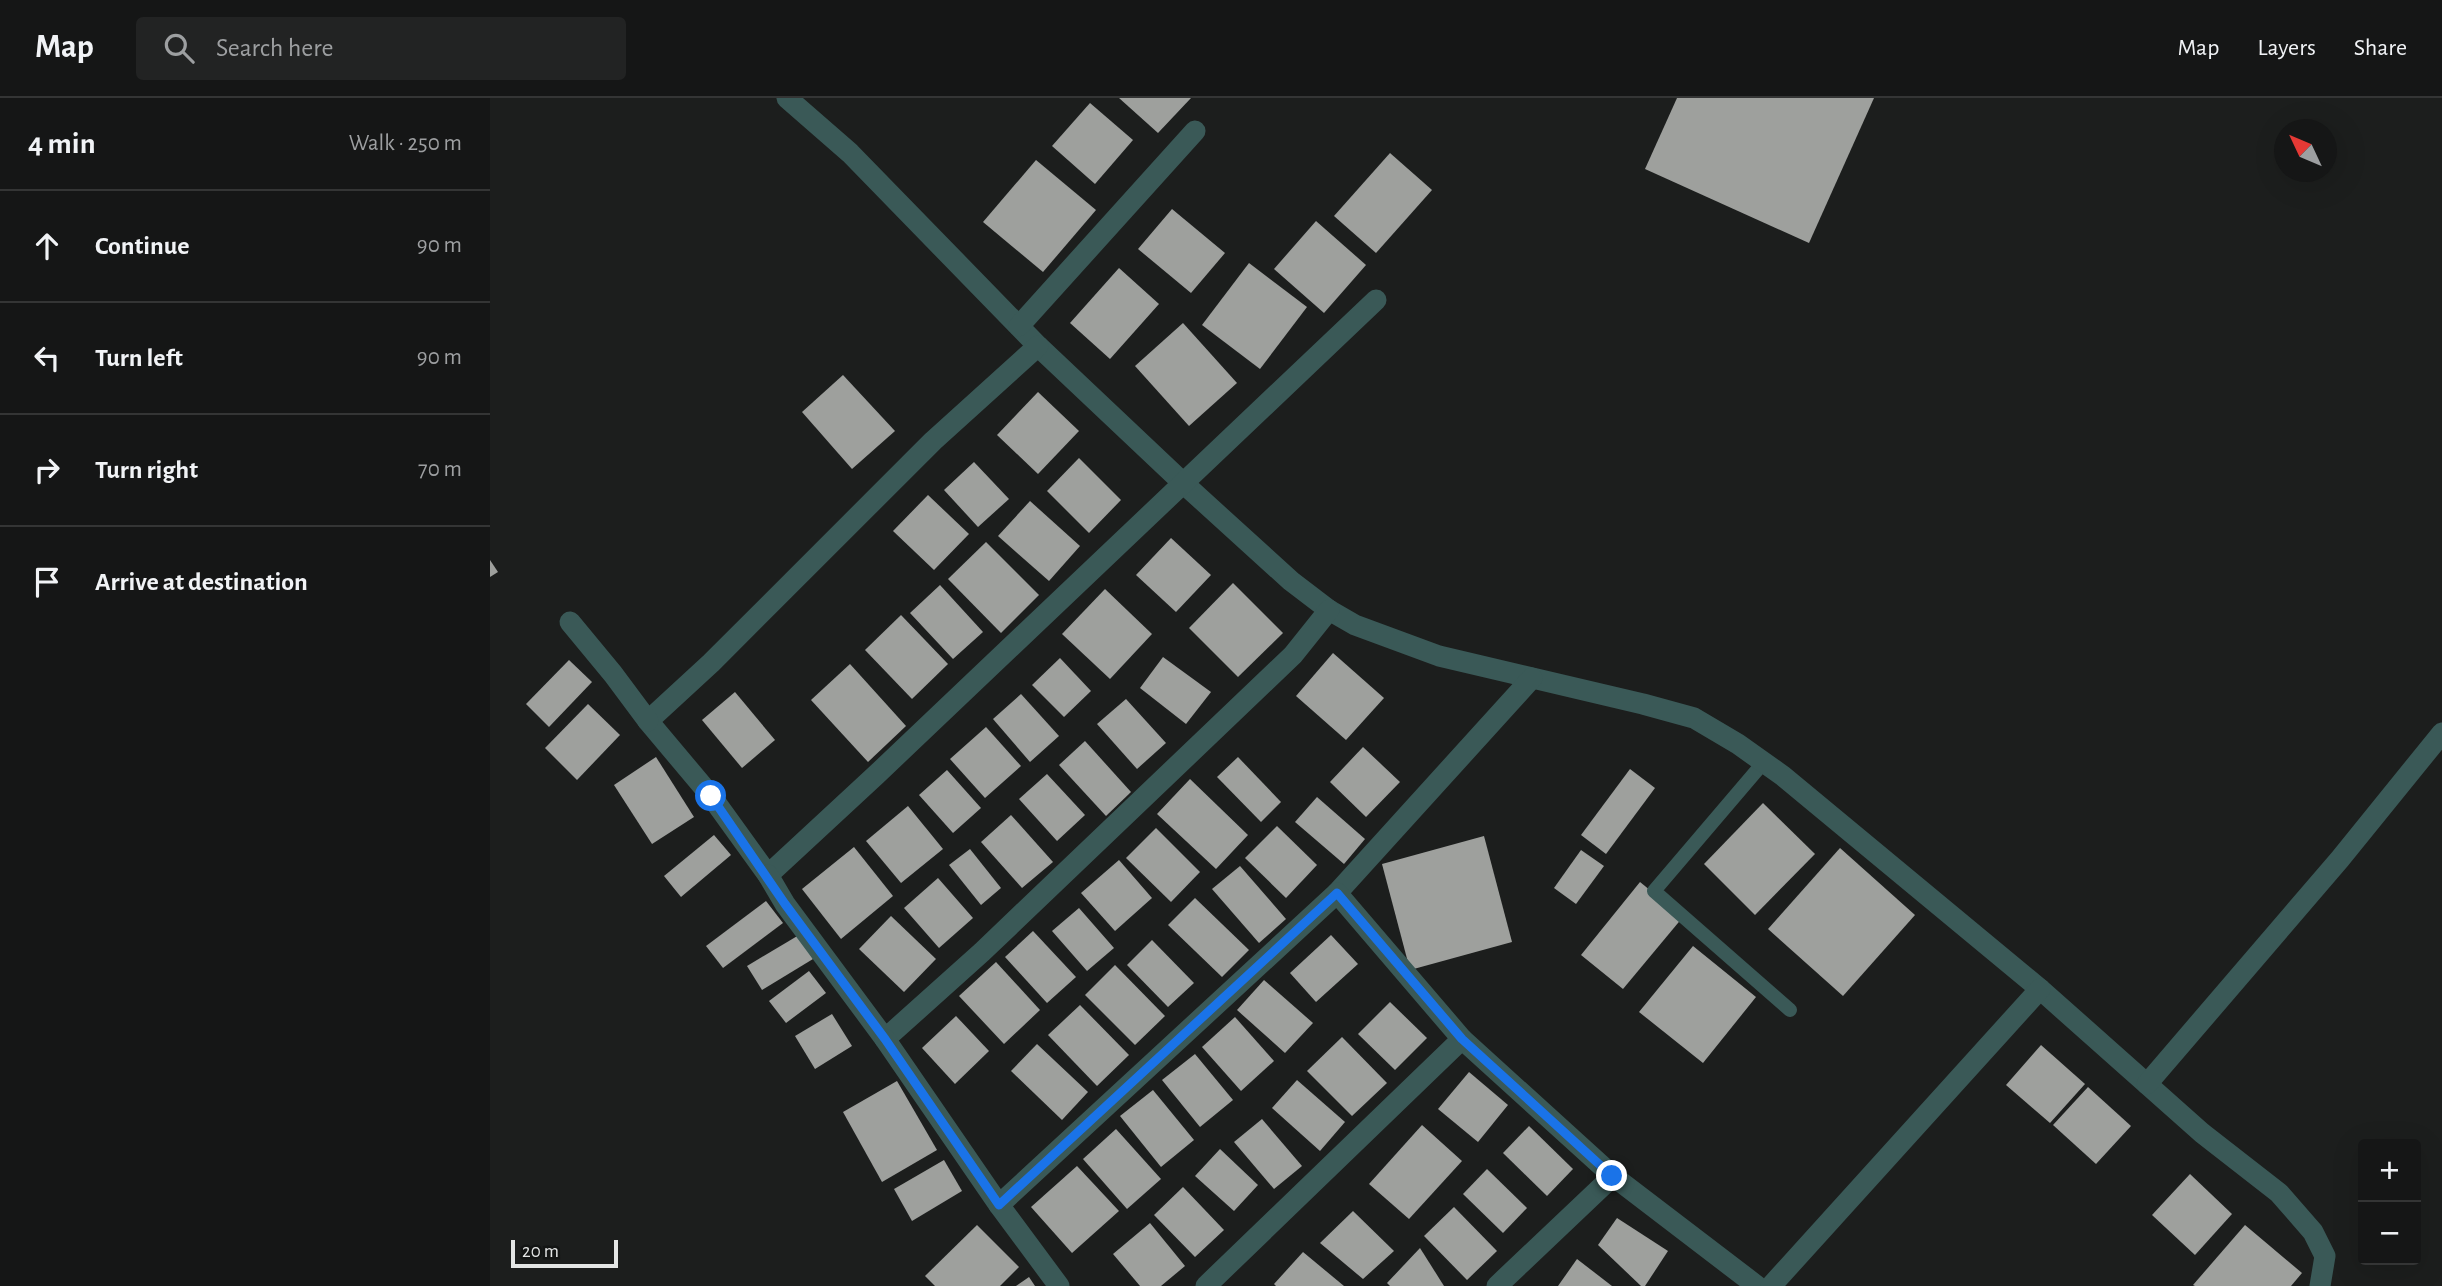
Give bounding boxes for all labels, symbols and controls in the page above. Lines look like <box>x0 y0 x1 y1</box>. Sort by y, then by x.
search box <box>136 17 626 80</box>
icon: search <box>160 29 198 67</box>
text: Map <box>35 31 94 64</box>
text: Search here <box>216 35 334 61</box>
text: Map <box>2177 36 2219 60</box>
text: Layers <box>2257 36 2316 60</box>
text: Share <box>2354 36 2407 60</box>
north arrow <box>2274 119 2337 182</box>
text: 4 min <box>28 129 96 159</box>
text: Walk · 250 m <box>349 132 462 155</box>
icon: ahead <box>28 227 66 265</box>
text: Continue <box>95 233 190 259</box>
text: 90 m <box>417 234 462 257</box>
icon: left <box>28 339 66 377</box>
text: Turn left <box>95 345 183 371</box>
text: 90 m <box>417 346 462 369</box>
icon: right <box>28 451 66 489</box>
text: Turn right <box>95 457 198 483</box>
text: 70 m <box>418 458 462 481</box>
icon: arrive <box>28 563 66 601</box>
text: Arrive at destination <box>95 569 308 595</box>
route start <box>695 780 726 811</box>
map controls <box>2358 1139 2421 1265</box>
button: + <box>2358 1139 2421 1202</box>
route end <box>1596 1160 1627 1191</box>
button: − <box>2358 1202 2421 1265</box>
scale bar <box>511 1237 618 1269</box>
text: 20 m <box>522 1242 559 1261</box>

